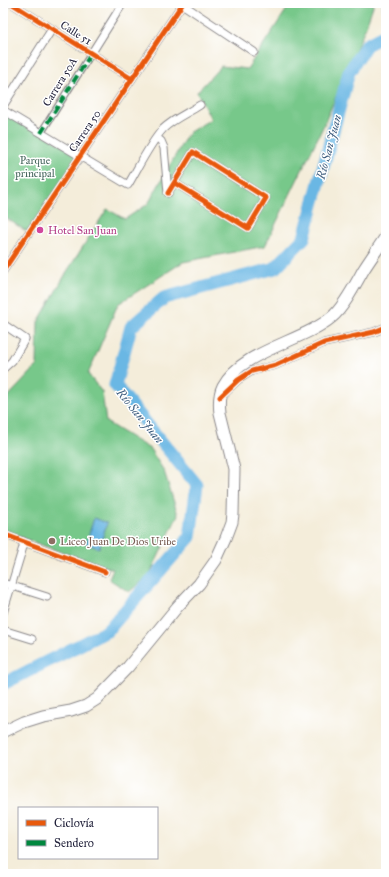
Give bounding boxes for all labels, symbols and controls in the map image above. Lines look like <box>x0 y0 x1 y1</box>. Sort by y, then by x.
street label: Calle 51 <box>58 18 94 48</box>
street label: Carrera 50A <box>40 55 80 109</box>
street label: Carrera 50 <box>66 108 104 154</box>
water label: Río San Juan <box>313 113 345 182</box>
park label: Parque principal <box>14 154 55 180</box>
place label: Hotel San Juan <box>48 224 117 238</box>
marker: Hotel San Juan <box>35 225 45 235</box>
water label: Río San Juan <box>113 385 167 447</box>
place label: Liceo Juan De Dios Uribe <box>60 535 177 549</box>
marker: Liceo Juan De Dios Uribe <box>47 536 57 546</box>
legend <box>18 807 158 859</box>
text: Ciclovía <box>54 816 95 830</box>
text: Sendero <box>54 836 94 850</box>

